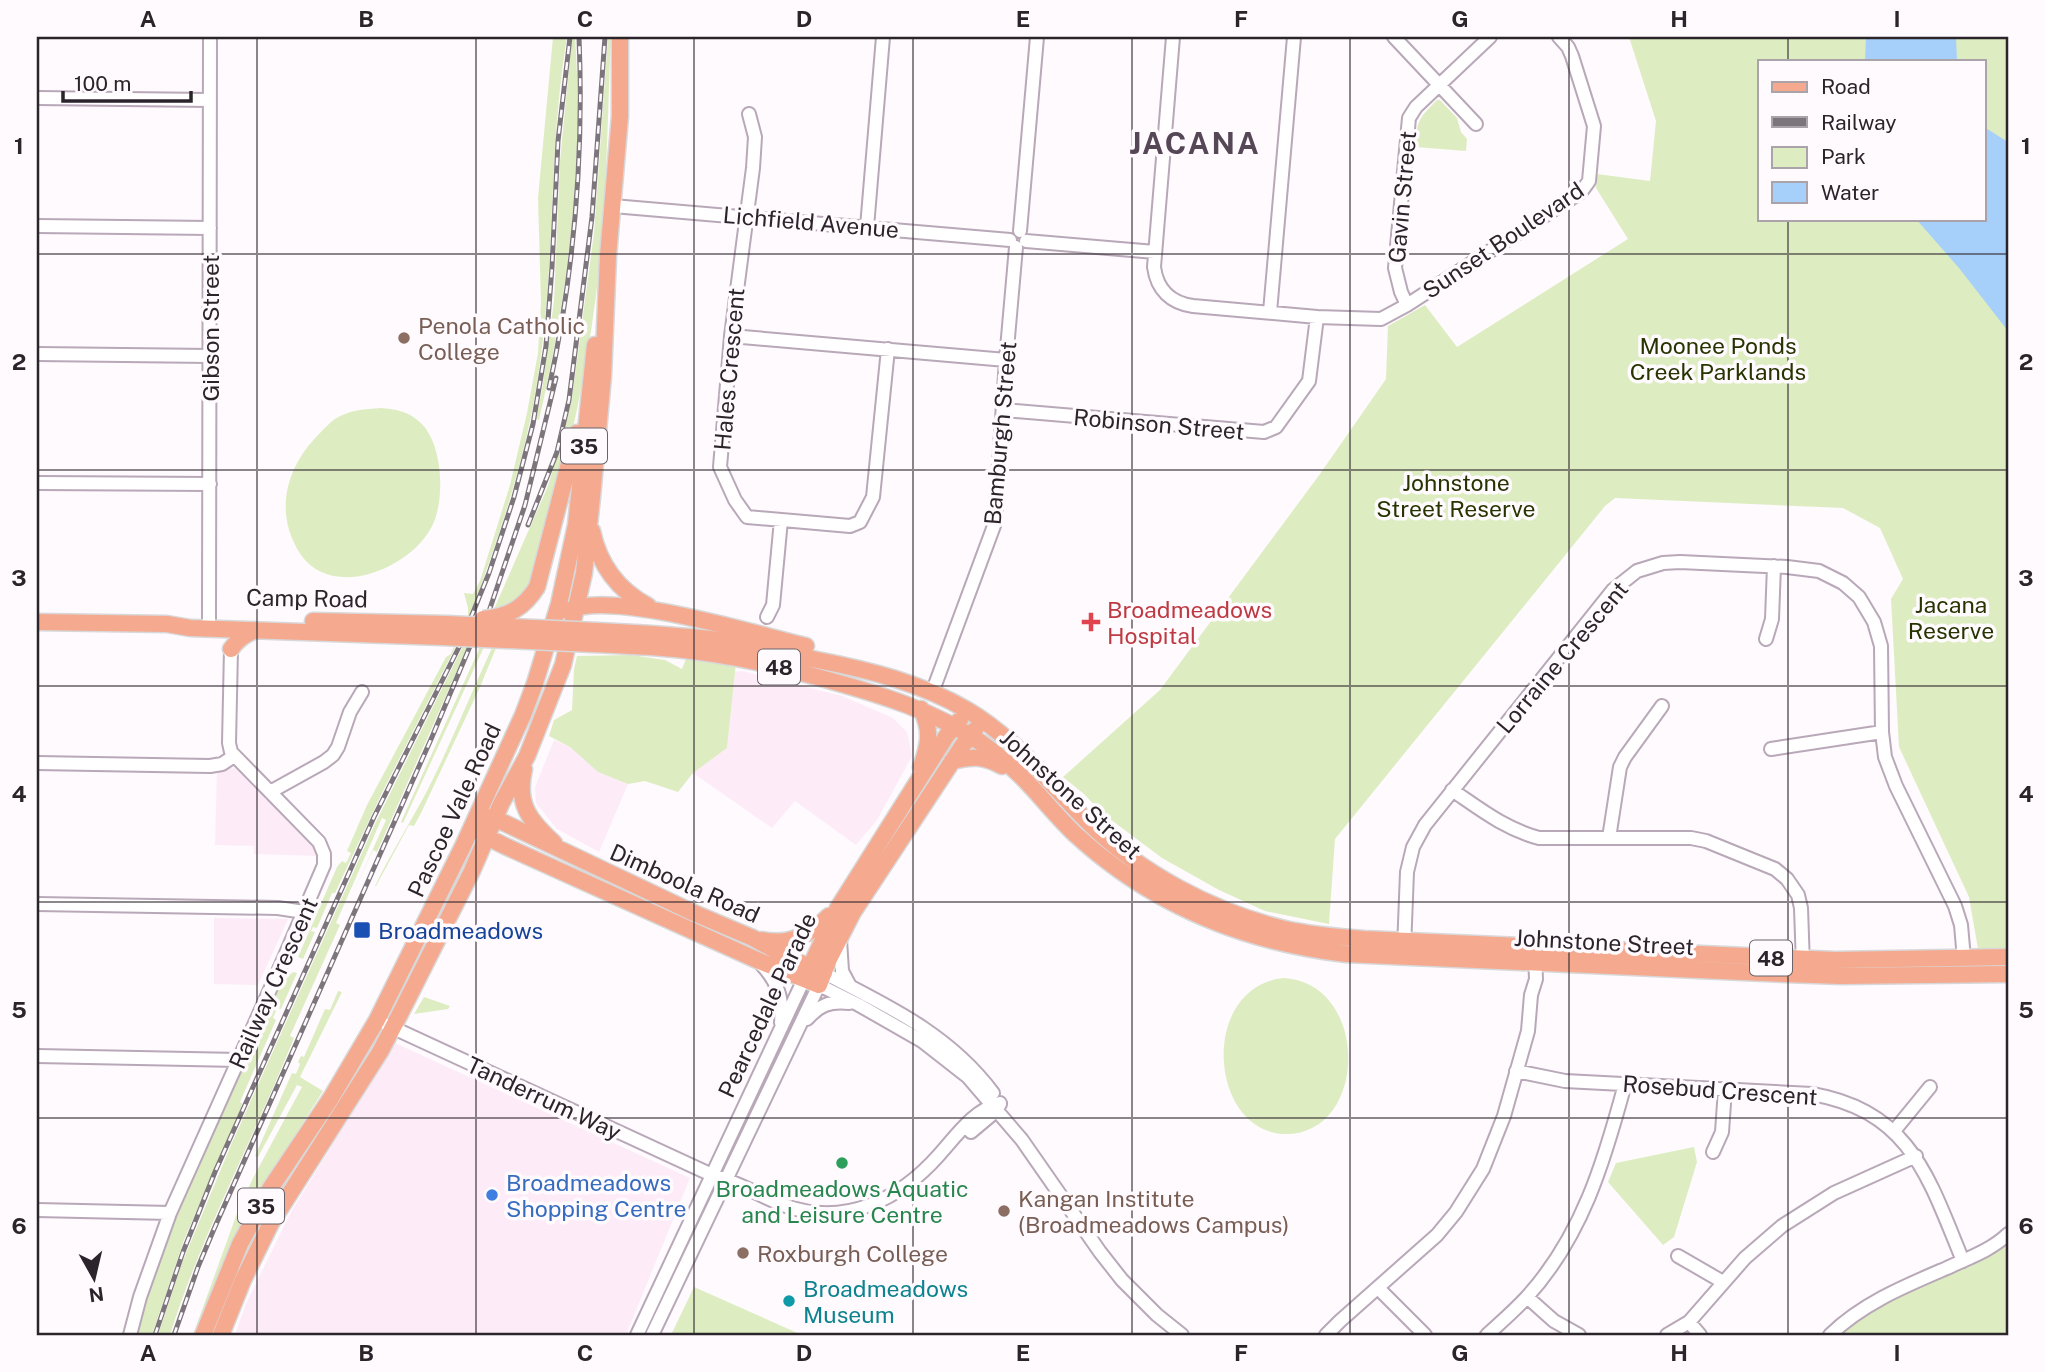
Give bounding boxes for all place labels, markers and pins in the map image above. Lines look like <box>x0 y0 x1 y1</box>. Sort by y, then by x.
place label: Penola Catholic College <box>418 312 585 365</box>
marker: Penola Catholic College <box>396 330 412 346</box>
place label: Broadmeadows Hospital <box>1107 596 1272 649</box>
marker: Broadmeadows Hospital <box>1081 612 1101 632</box>
place label: Broadmeadows <box>378 917 543 944</box>
marker: Broadmeadows <box>352 920 372 940</box>
marker: Broadmeadows Aquatic and Leisure Centre <box>834 1155 850 1171</box>
place label: Broadmeadows Shopping Centre <box>506 1169 686 1222</box>
place label: Broadmeadows Aquatic and Leisure Centre <box>715 1175 969 1228</box>
place label: Kangan Institute (Broadmeadows Campus) <box>1018 1185 1289 1238</box>
marker: Broadmeadows Shopping Centre <box>484 1187 500 1203</box>
marker: Kangan Institute (Broadmeadows Campus) <box>996 1203 1012 1219</box>
place label: Roxburgh College <box>757 1240 948 1267</box>
marker: Roxburgh College <box>735 1245 751 1261</box>
place label: Broadmeadows Museum <box>803 1275 968 1328</box>
marker: Broadmeadows Museum <box>781 1293 797 1309</box>

